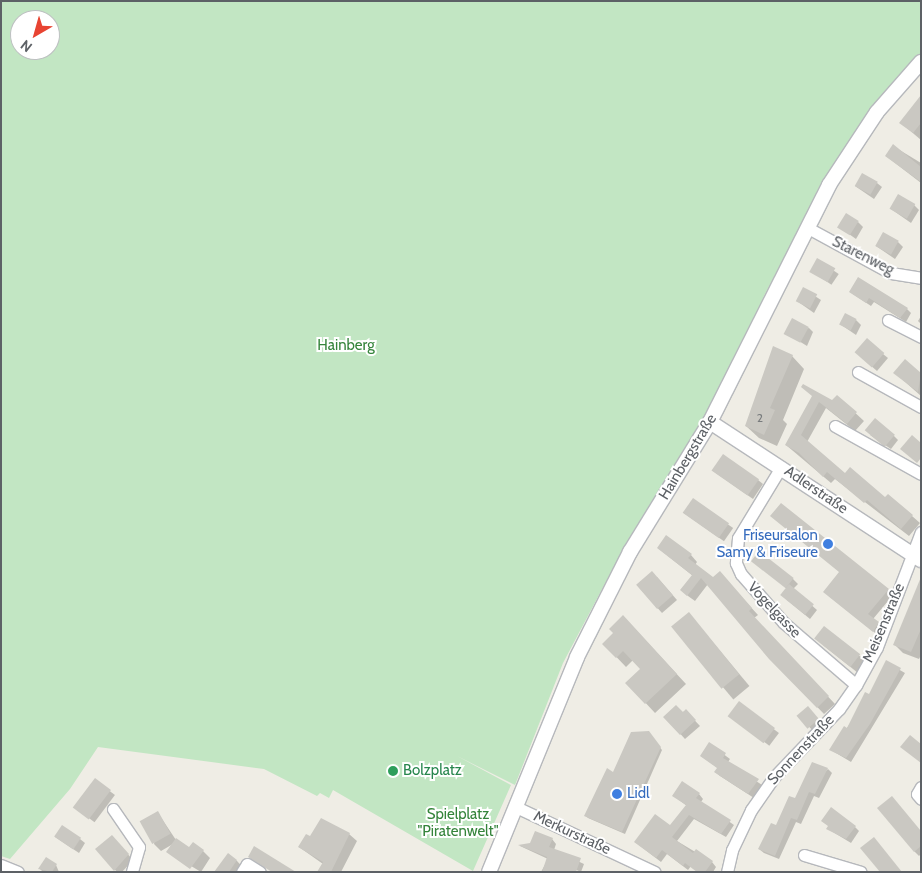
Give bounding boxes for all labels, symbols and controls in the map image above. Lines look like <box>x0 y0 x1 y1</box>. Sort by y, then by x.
north arrow <box>10 10 60 60</box>
text: N <box>17 36 36 56</box>
street label: Starenweg <box>829 233 897 279</box>
park label: Hainberg <box>317 337 375 355</box>
street label: Hainbergstraße <box>655 411 721 503</box>
house number: 2 <box>757 411 763 425</box>
street label: Adlerstraße <box>781 462 851 518</box>
place label: Friseursalon Samy & Friseure <box>717 526 818 561</box>
marker: Friseursalon Samy & Friseure <box>822 538 834 550</box>
street label: Vogelgasse <box>744 578 804 642</box>
street label: Meisenstraße <box>859 581 909 665</box>
street label: Sonnenstraße <box>764 711 838 789</box>
place label: Bolzplatz <box>403 762 462 780</box>
marker: Bolzplatz <box>387 765 399 777</box>
place label: Lidl <box>627 785 650 803</box>
marker: Lidl <box>611 788 623 800</box>
park label: Spielplatz "Piratenwelt" <box>418 805 498 840</box>
street label: Merkurstraße <box>531 807 613 859</box>

